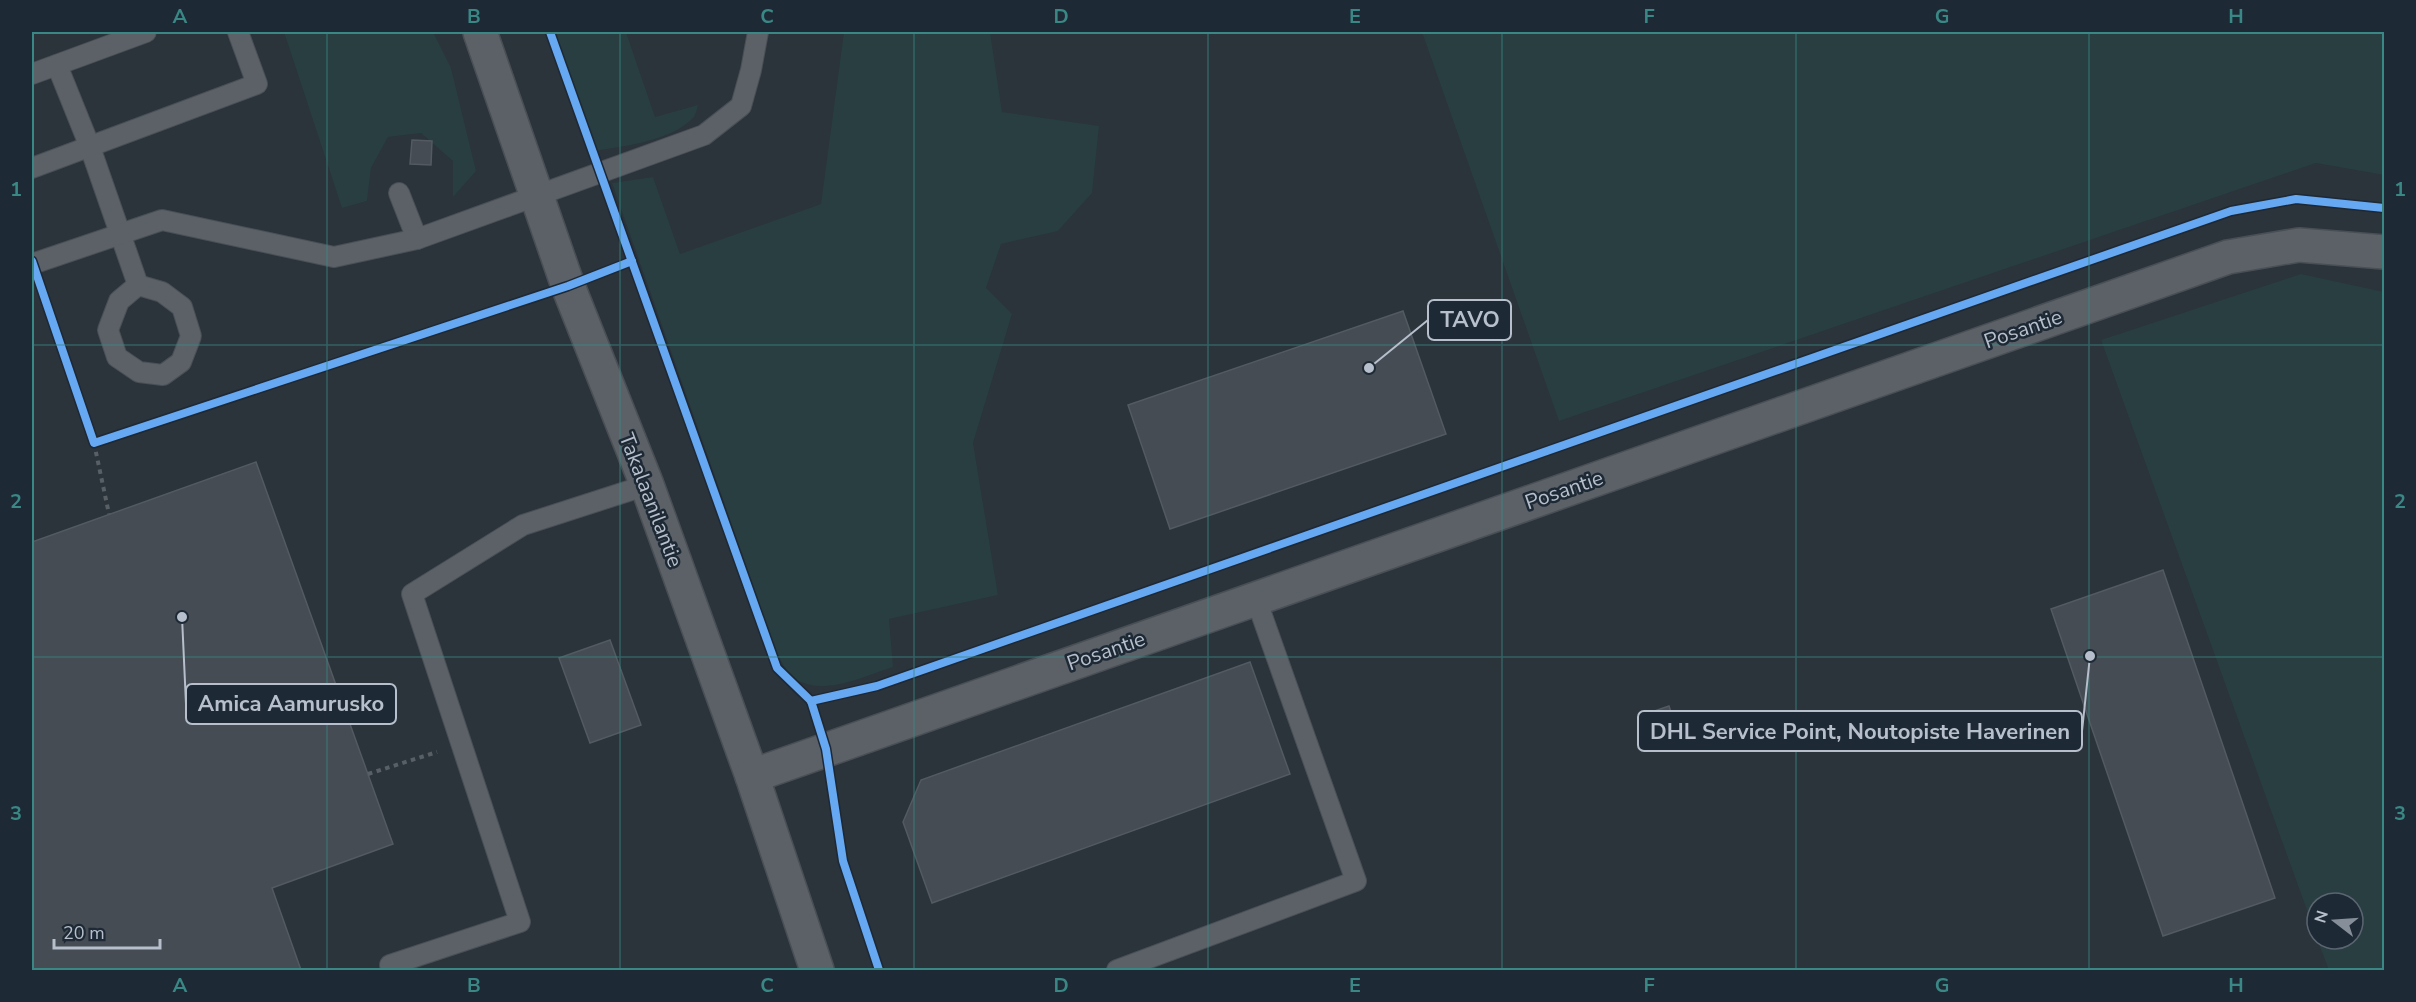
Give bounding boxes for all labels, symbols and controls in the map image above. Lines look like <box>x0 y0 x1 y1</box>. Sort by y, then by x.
text: A <box>173 3 188 30</box>
text: B <box>467 3 481 30</box>
text: C <box>760 3 774 30</box>
text: D <box>1053 3 1069 30</box>
text: E <box>1349 3 1361 30</box>
text: F <box>1643 3 1655 30</box>
text: G <box>1935 3 1949 30</box>
text: H <box>2228 3 2244 30</box>
text: 1 <box>10 176 22 203</box>
text: 1 <box>2394 176 2406 203</box>
callout: TAVO <box>1428 300 1511 340</box>
street label: Posantie <box>1980 303 2066 355</box>
text: TAVO <box>1440 305 1500 335</box>
street label: Takalaanilantie <box>613 429 689 571</box>
street label: Posantie <box>1521 464 1607 516</box>
text: 2 <box>10 488 22 515</box>
text: 2 <box>2394 488 2406 515</box>
street label: Posantie <box>1063 625 1149 677</box>
callout: Amica Aamurusko <box>186 684 396 724</box>
text: Amica Aamurusko <box>198 689 384 719</box>
callout: DHL Service Point, Noutopiste Haverinen <box>1638 711 2082 751</box>
text: DHL Service Point, Noutopiste Haverinen <box>1650 717 2070 747</box>
text: 3 <box>10 800 22 827</box>
text: 3 <box>2394 800 2406 827</box>
north arrow <box>2305 891 2365 951</box>
text: N <box>2309 908 2334 926</box>
scale bar <box>54 912 160 950</box>
text: 20 m <box>63 921 105 945</box>
text: A <box>173 972 188 999</box>
text: B <box>467 972 481 999</box>
text: C <box>760 972 774 999</box>
text: D <box>1053 972 1069 999</box>
text: E <box>1349 972 1361 999</box>
text: F <box>1643 972 1655 999</box>
text: G <box>1935 972 1949 999</box>
text: H <box>2228 972 2244 999</box>

